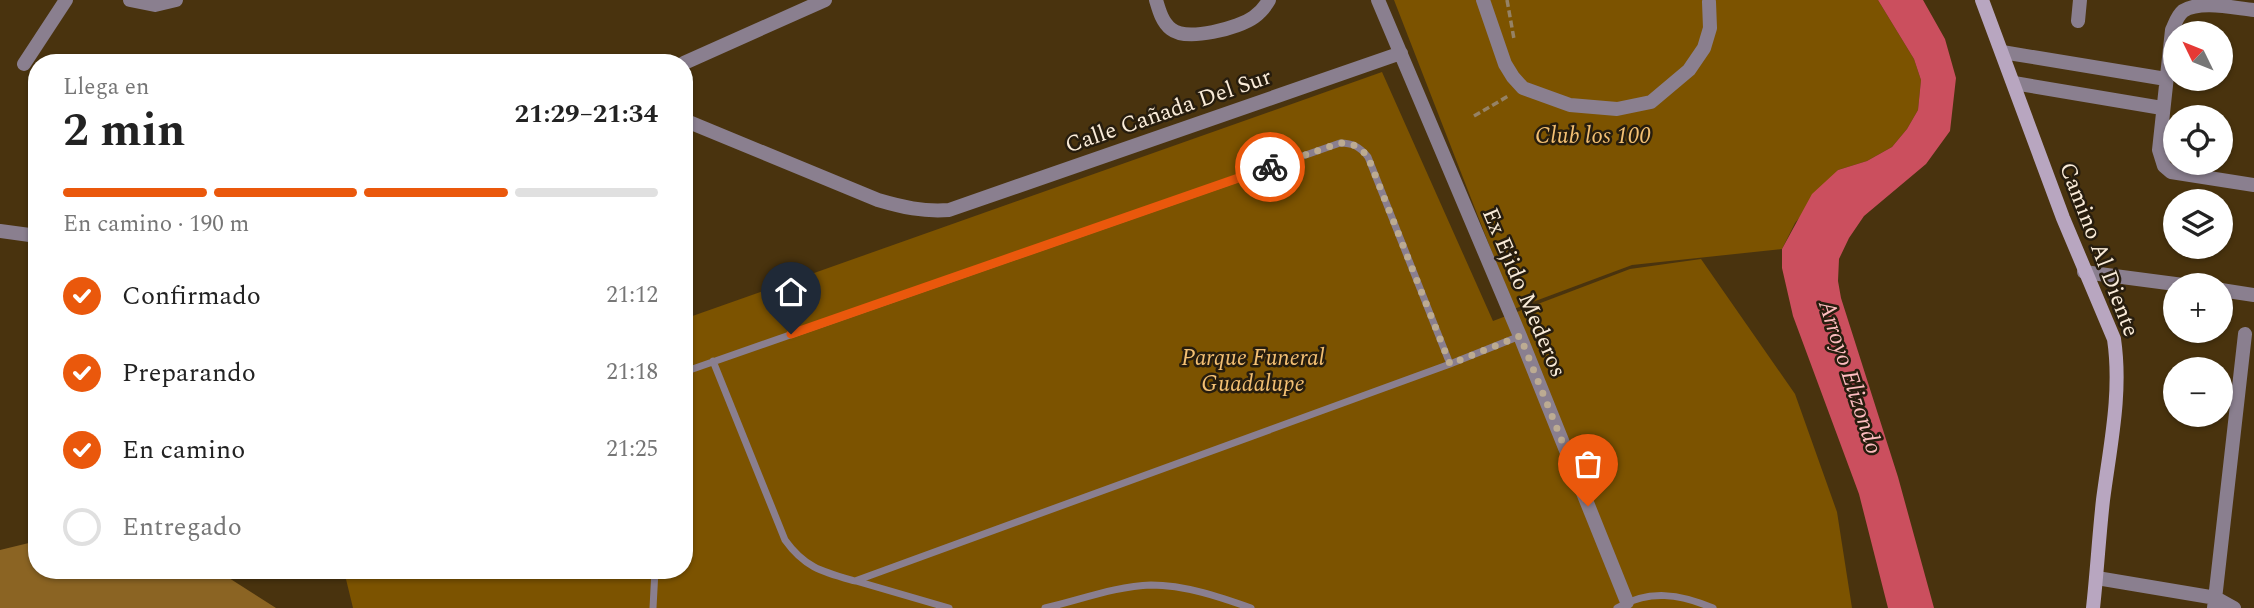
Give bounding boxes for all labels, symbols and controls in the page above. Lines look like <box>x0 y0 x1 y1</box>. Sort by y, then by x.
north arrow <box>2163 21 2233 91</box>
map controls <box>2163 21 2233 427</box>
street label: Calle Cañada Del Sur <box>1061 60 1276 163</box>
text: Llega en <box>63 70 149 105</box>
text: 21:29–21:34 <box>514 94 658 134</box>
text: 2 min <box>63 96 185 166</box>
button: locate <box>2163 105 2233 175</box>
park label: Club los 100 <box>1535 119 1651 154</box>
courier <box>1235 132 1305 202</box>
icon: bike <box>1251 148 1289 186</box>
street label: Camino Al Diente <box>2049 157 2148 342</box>
button: layers <box>2163 189 2233 259</box>
street label: Ex Ejido Mederos <box>1472 202 1575 383</box>
text: En camino · 190 m <box>63 207 249 242</box>
pin <box>761 262 821 334</box>
icon: home <box>772 273 810 311</box>
button: + <box>2163 273 2233 343</box>
text: Confirmado <box>122 276 261 316</box>
icon: check <box>63 277 101 315</box>
text: 21:12 <box>606 278 658 313</box>
water label: Arroyo Elizondo <box>1808 295 1892 459</box>
park label: Parque Funeral Guadalupe <box>1181 341 1325 402</box>
text: Preparando <box>122 353 256 393</box>
icon: check <box>63 354 101 392</box>
text: 21:18 <box>606 355 658 390</box>
button: − <box>2163 357 2233 427</box>
text: En camino <box>122 430 245 470</box>
icon: check <box>63 431 101 469</box>
text: 21:25 <box>606 432 658 467</box>
pin <box>1558 434 1618 506</box>
icon: bag <box>1569 445 1607 483</box>
text: Entregado <box>122 507 242 547</box>

